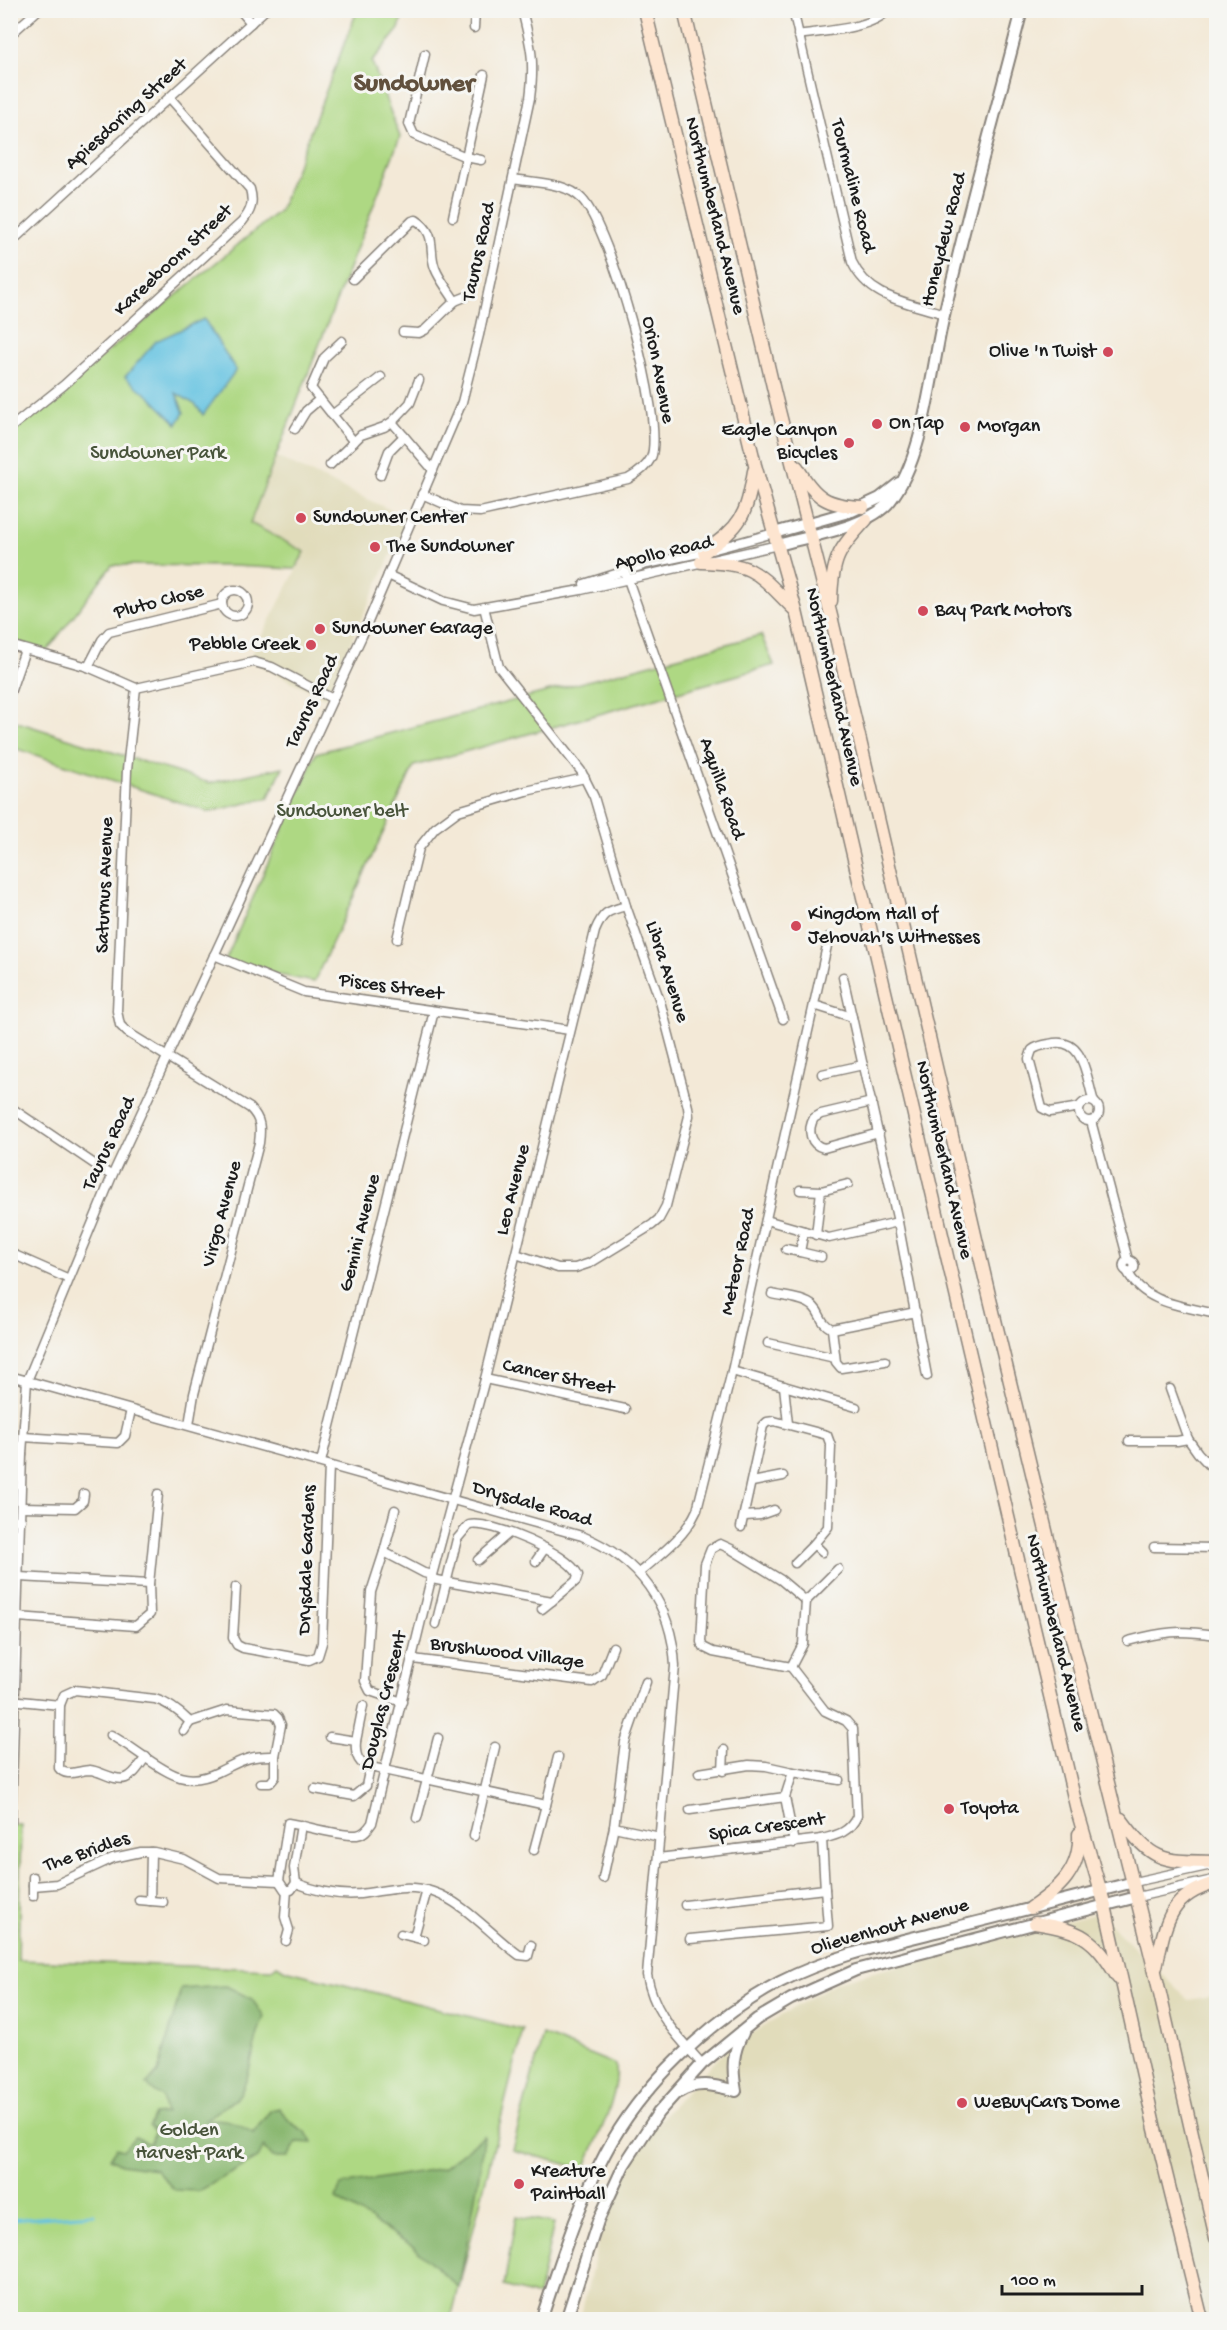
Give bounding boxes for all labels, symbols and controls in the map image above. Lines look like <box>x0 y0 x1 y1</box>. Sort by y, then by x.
street label: Apiesdoring Street <box>61 53 194 176</box>
district label: Sundowner <box>354 70 477 101</box>
street label: Northumberland Avenue <box>678 115 750 318</box>
street label: Tourmaline Road <box>824 116 880 257</box>
street label: Honeydew Road <box>917 168 973 309</box>
street label: Taurus Road <box>458 198 502 304</box>
street label: Kareeboom Street <box>110 199 239 322</box>
street label: Orion Avenue <box>635 315 679 426</box>
place label: Olive 'n Twist <box>989 341 1098 364</box>
marker: Olive 'n Twist <box>1101 345 1115 359</box>
place label: On Tap <box>889 413 944 436</box>
place label: Morgan <box>977 416 1041 439</box>
marker: On Tap <box>870 417 884 431</box>
place label: Eagle Canyon Bicycles <box>721 420 838 466</box>
marker: Morgan <box>958 420 972 434</box>
marker: Eagle Canyon Bicycles <box>842 436 856 450</box>
park label: Sundowner Park <box>90 443 228 466</box>
place label: Sundowner Center <box>313 507 469 530</box>
marker: Sundowner Center <box>294 511 308 525</box>
street label: Apollo Road <box>613 531 717 576</box>
place label: The Sundowner <box>386 536 515 559</box>
marker: The Sundowner <box>368 540 382 554</box>
street label: Pluto Close <box>111 581 207 625</box>
street label: Northumberland Avenue <box>799 586 867 789</box>
place label: Bay Park Motors <box>934 600 1072 623</box>
marker: Bay Park Motors <box>916 604 930 618</box>
place label: Sundowner Garage <box>332 618 494 641</box>
marker: Sundowner Garage <box>313 622 327 636</box>
place label: Pebble Creek <box>189 634 301 657</box>
marker: Pebble Creek <box>304 638 318 652</box>
street label: Taurus Road <box>281 650 346 753</box>
street label: Aquilla Road <box>693 735 750 845</box>
park label: Sundowner belt <box>277 801 409 824</box>
street label: Saturnus Avenue <box>92 816 120 953</box>
place label: Kingdom Hall of Jehovah's Witnesses <box>808 904 980 950</box>
street label: Libra Avenue <box>639 918 693 1026</box>
marker: Kingdom Hall of Jehovah's Witnesses <box>789 919 803 933</box>
street label: Pisces Street <box>336 969 447 1007</box>
street label: Northumberland Avenue <box>909 1059 977 1262</box>
street label: Taurus Road <box>78 1092 143 1195</box>
street label: Leo Avenue <box>492 1141 537 1238</box>
street label: Virgo Avenue <box>198 1158 248 1271</box>
street label: Gemini Avenue <box>335 1171 387 1294</box>
street label: Meteor Road <box>716 1204 762 1317</box>
street label: Cancer Street <box>500 1355 618 1401</box>
street label: Drysdale Road <box>468 1476 597 1534</box>
street label: Drysdale Gardens <box>294 1484 322 1637</box>
street label: Northumberland Avenue <box>1019 1532 1091 1735</box>
street label: Douglas Crescent <box>356 1627 414 1775</box>
street label: Brushwood Village <box>428 1633 586 1675</box>
place label: Toyota <box>960 1798 1019 1821</box>
marker: Toyota <box>942 1802 956 1816</box>
street label: Spica Crescent <box>708 1808 828 1847</box>
street label: The Bridles <box>40 1827 133 1879</box>
street label: Olievenhout Avenue <box>808 1894 972 1962</box>
place label: WeBuyCars Dome <box>974 2092 1121 2115</box>
marker: WeBuyCars Dome <box>955 2096 969 2110</box>
park label: Golden Harvest Park <box>135 2120 245 2166</box>
place label: Kreature Paintball <box>530 2161 606 2207</box>
marker: Kreature Paintball <box>512 2177 526 2191</box>
scale bar <box>1002 2258 1142 2296</box>
text: 100 m <box>1010 2271 1056 2292</box>

